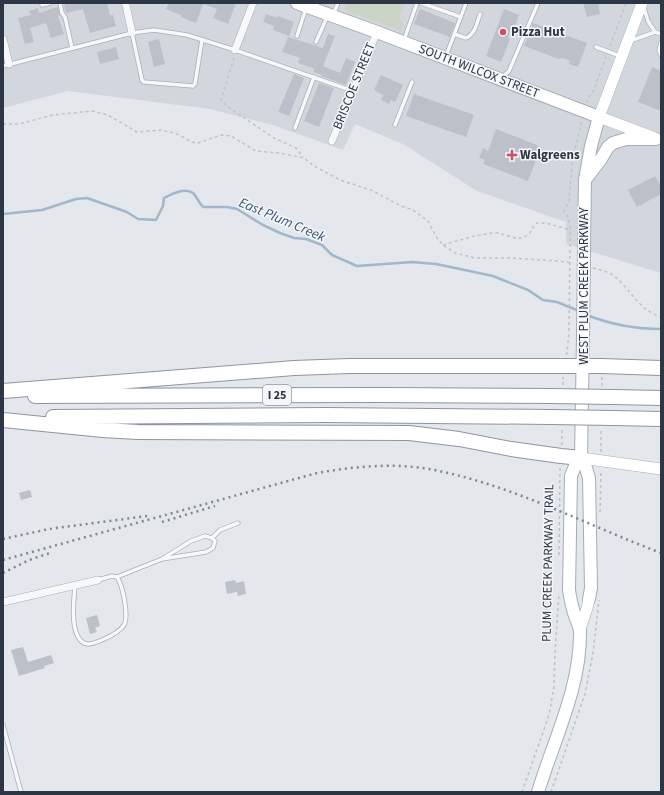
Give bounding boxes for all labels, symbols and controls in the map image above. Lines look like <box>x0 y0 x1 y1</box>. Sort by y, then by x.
place label: Pizza Hut <box>511 23 565 41</box>
marker: Pizza Hut <box>498 27 508 37</box>
street label: BRISCOE STREET <box>328 40 380 132</box>
street label: SOUTH WILCOX STREET <box>416 40 542 102</box>
place label: Walgreens <box>520 146 580 164</box>
marker: Walgreens <box>507 150 517 160</box>
water label: East Plum Creek <box>236 193 329 247</box>
street label: WEST PLUM CREEK PARKWAY <box>575 206 593 365</box>
road number: I 25 <box>263 385 291 405</box>
street label: PLUM CREEK PARKWAY TRAIL <box>538 484 558 642</box>

